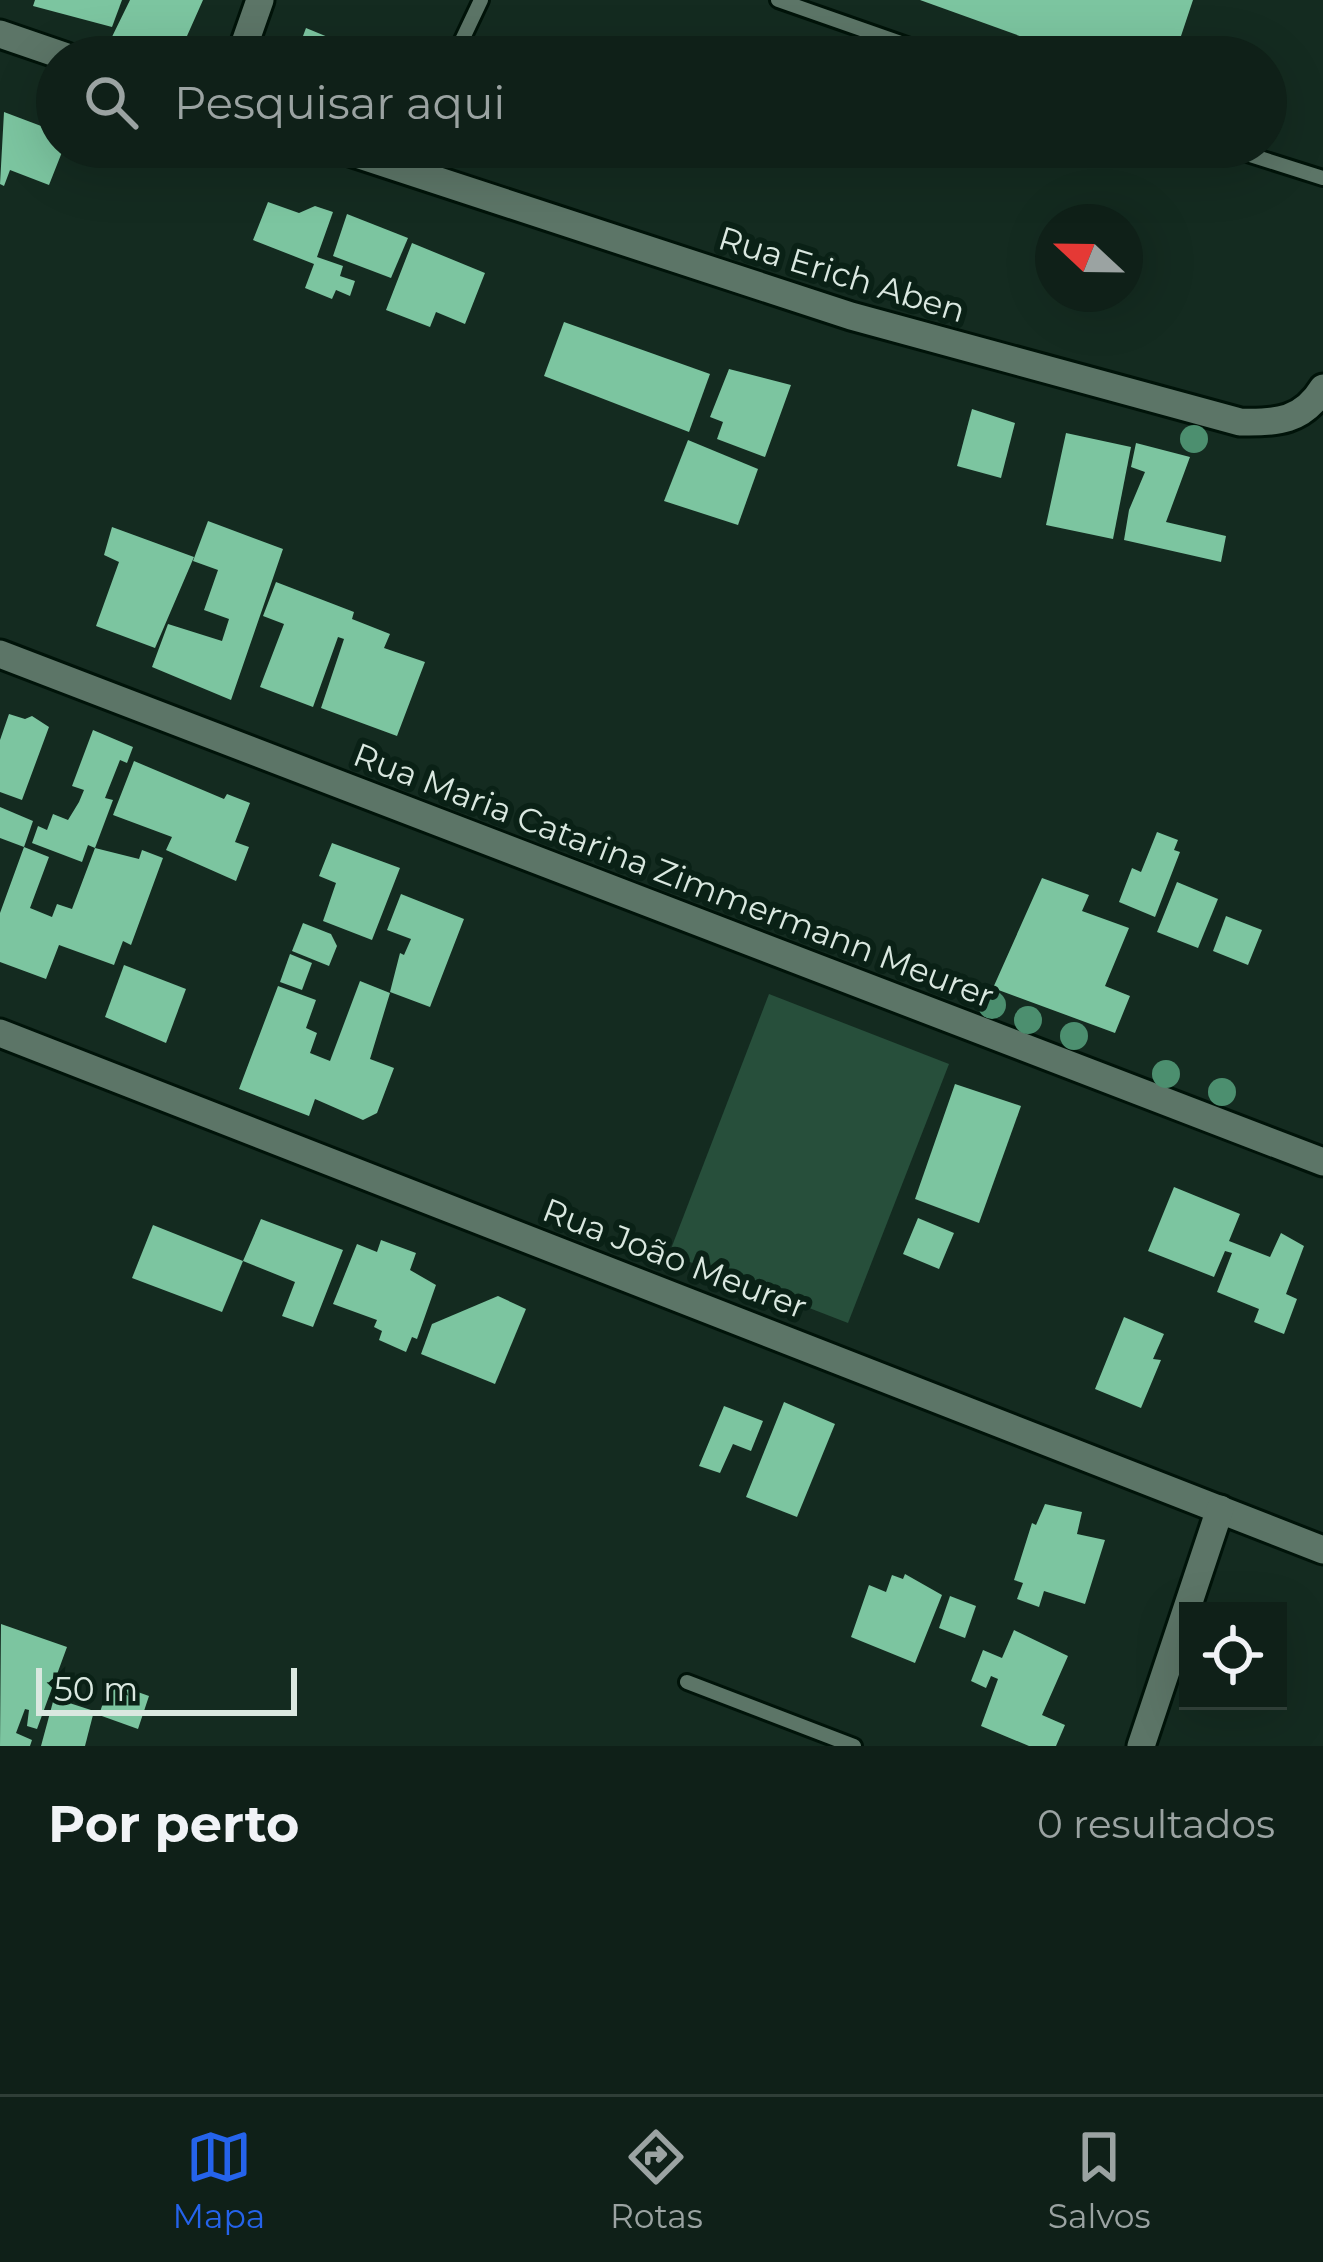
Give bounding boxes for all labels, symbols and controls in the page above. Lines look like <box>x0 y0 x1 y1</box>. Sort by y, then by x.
search box <box>36 36 1287 168</box>
icon: search <box>78 69 144 135</box>
text: Pesquisar aqui <box>174 75 505 130</box>
north arrow <box>1035 204 1143 312</box>
street label: Rua Erich Aben <box>714 218 970 330</box>
street label: Rua Maria Catarina Zimmermann Meurer <box>348 734 1000 1016</box>
street label: Rua João Meurer <box>537 1189 813 1327</box>
map controls <box>1179 1602 1287 1710</box>
button: locate <box>1179 1602 1287 1710</box>
scale bar <box>36 1662 297 1715</box>
text: 50 m <box>54 1669 138 1709</box>
text: Por perto <box>48 1793 299 1855</box>
text: 0 resultados <box>1037 1800 1275 1848</box>
tab: Mapa <box>172 2124 265 2236</box>
tab: Rotas <box>610 2124 703 2236</box>
tab: Salvos <box>1048 2124 1151 2236</box>

